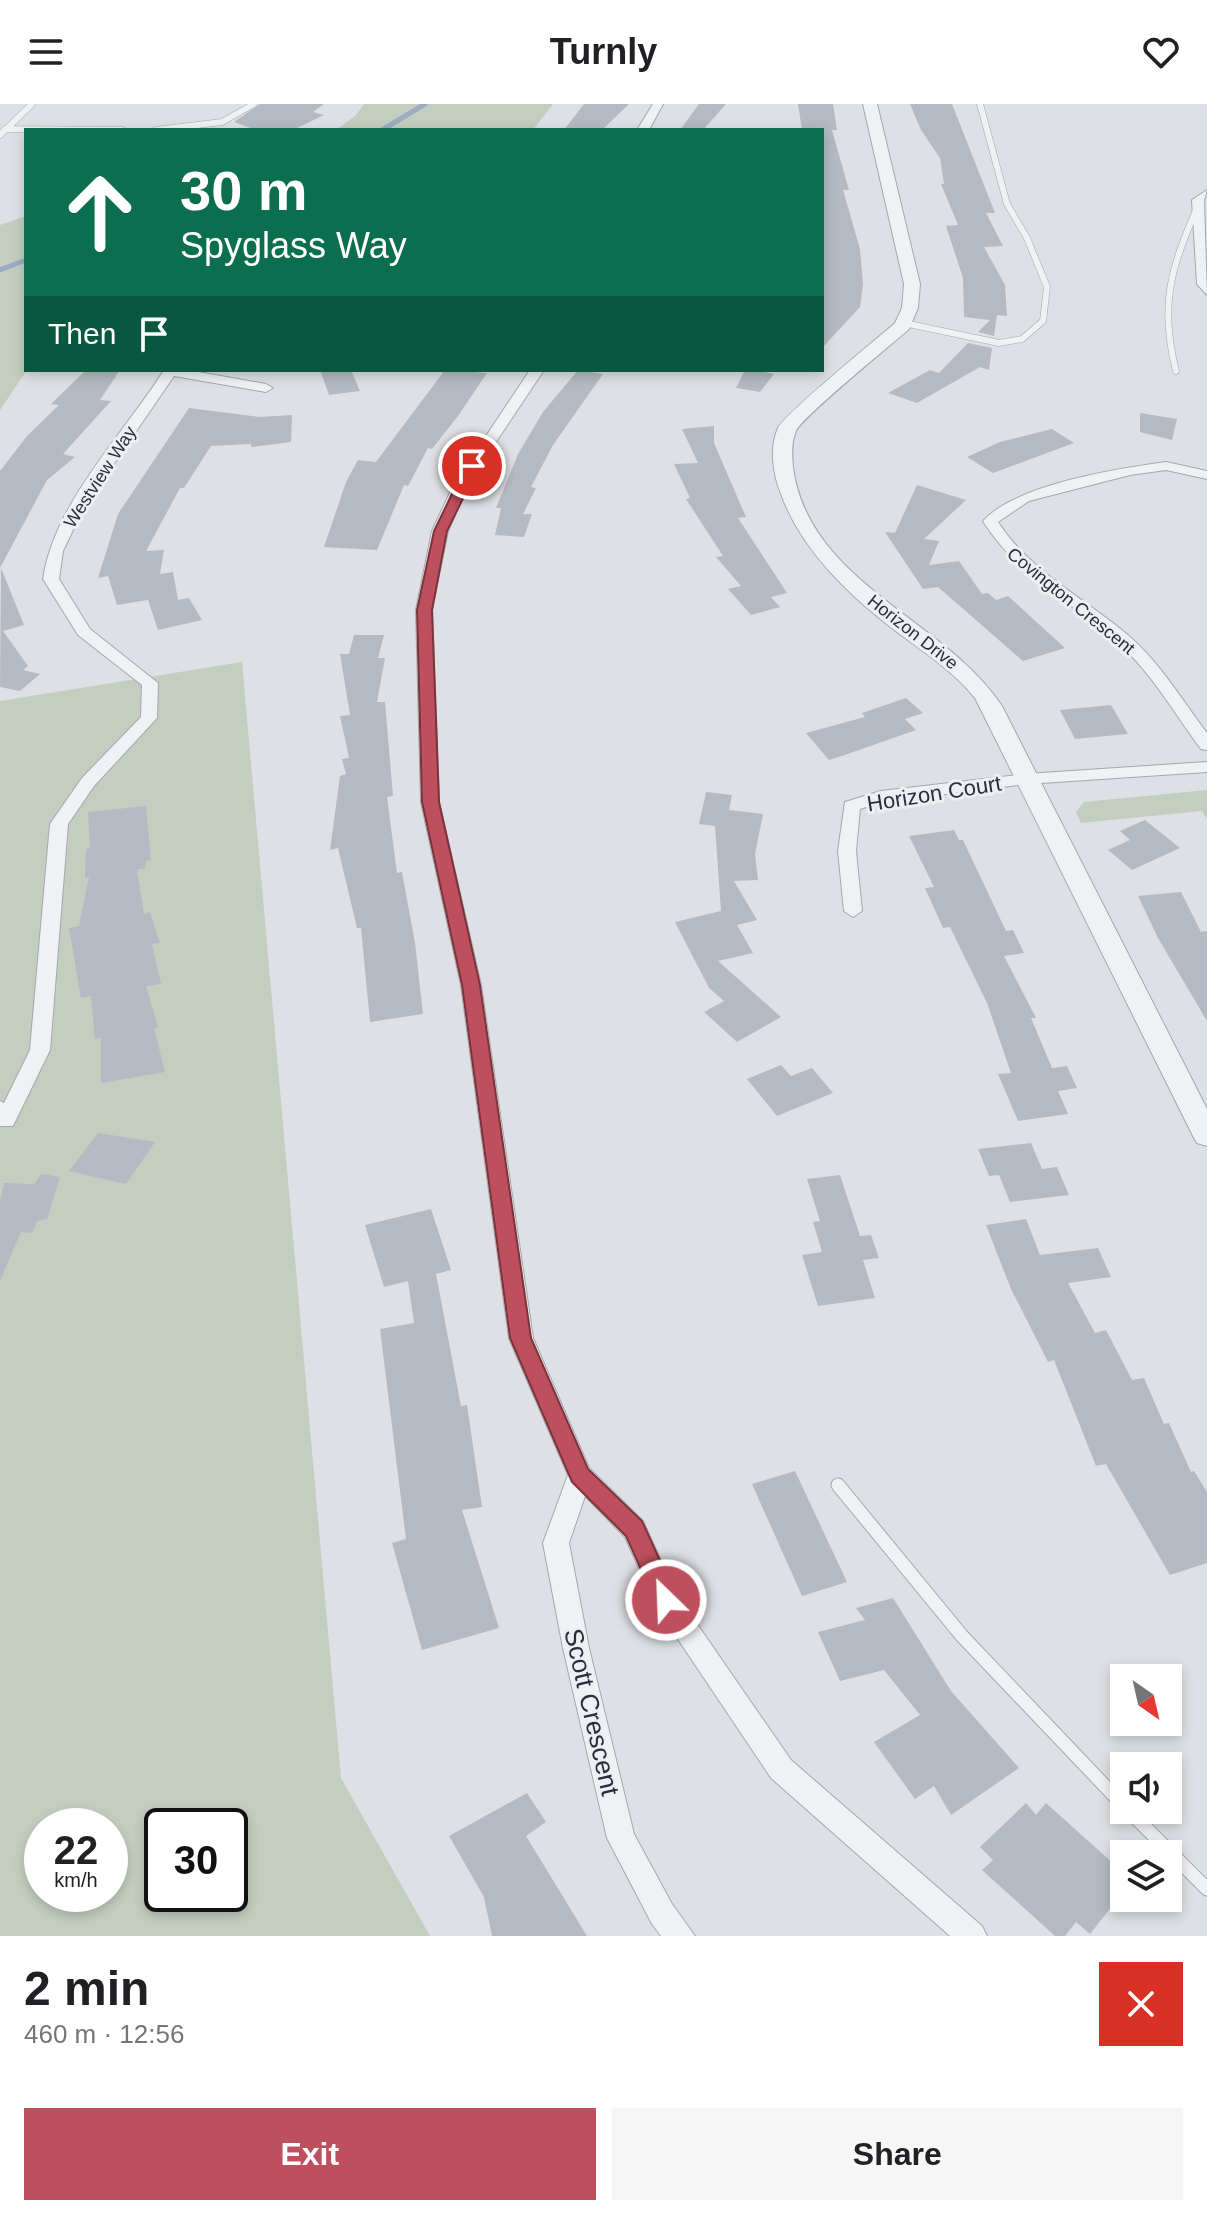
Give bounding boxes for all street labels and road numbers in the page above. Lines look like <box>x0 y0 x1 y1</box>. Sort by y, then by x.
street label: Westview Way <box>60 422 140 532</box>
street label: Covington Crescent <box>1003 543 1139 659</box>
street label: Horizon Drive <box>864 591 962 673</box>
street label: Horizon Court <box>865 771 1003 816</box>
street label: Scott Crescent <box>558 1626 626 1799</box>

